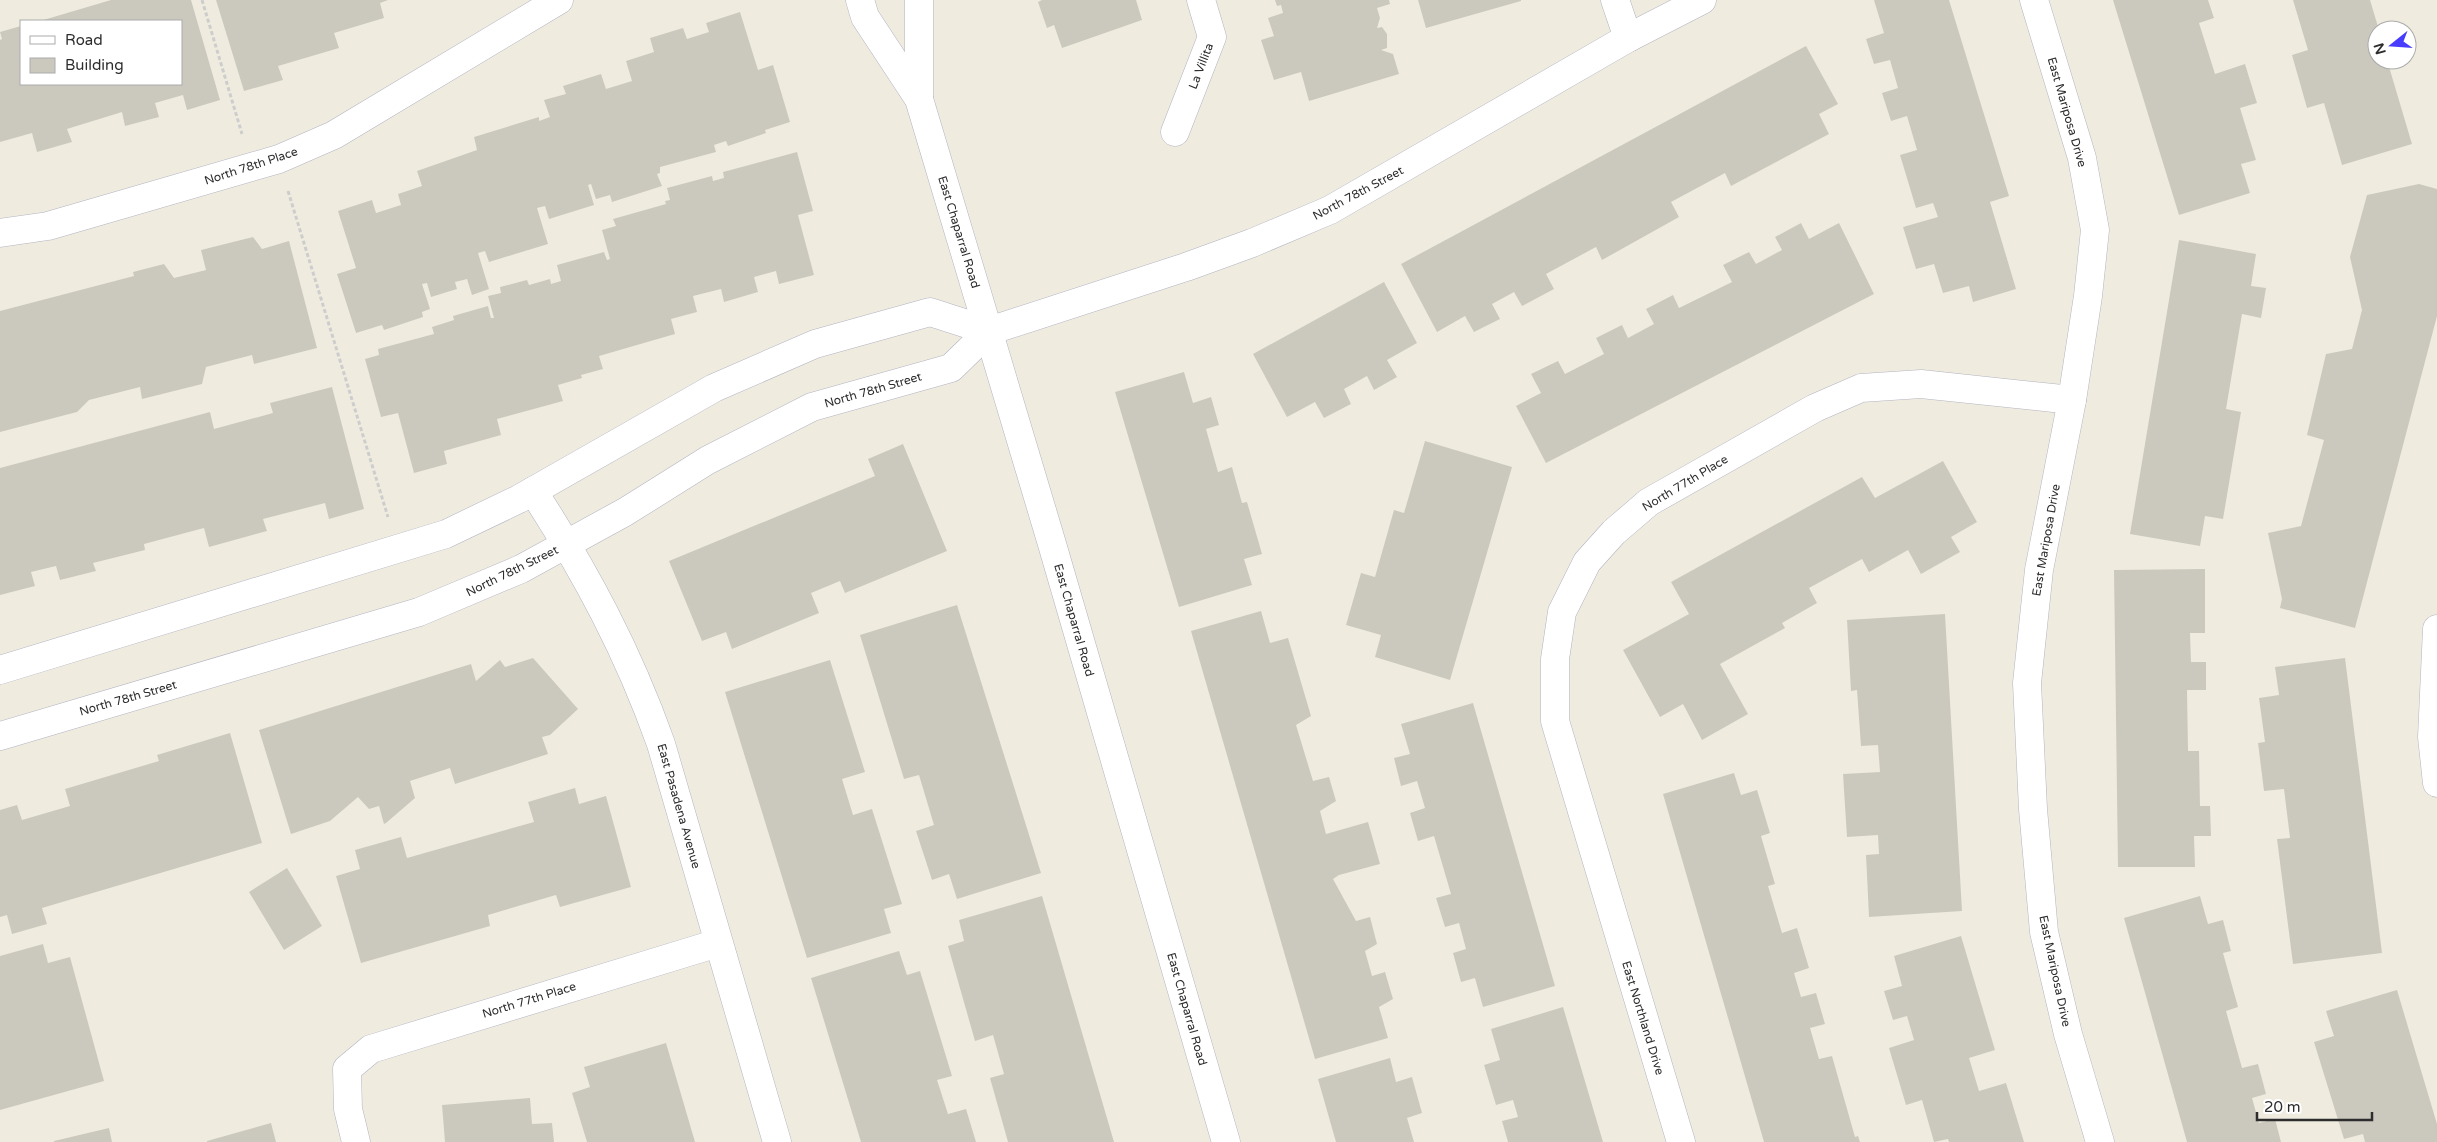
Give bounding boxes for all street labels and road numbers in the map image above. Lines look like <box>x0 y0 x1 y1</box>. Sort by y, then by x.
street label: La Villita <box>1186 41 1216 91</box>
street label: East Mariposa Drive <box>2045 55 2089 169</box>
street label: North 78th Place <box>203 144 300 188</box>
street label: North 78th Street <box>1310 163 1406 223</box>
street label: East Chaparral Road <box>935 174 983 290</box>
street label: North 78th Street <box>823 369 924 411</box>
street label: North 77th Place <box>1640 452 1730 514</box>
street label: East Mariposa Drive <box>2029 483 2063 597</box>
street label: North 78th Street <box>464 542 561 599</box>
street label: East Chaparral Road <box>1051 562 1097 678</box>
street label: North 78th Street <box>78 677 179 719</box>
street label: East Pasadena Avenue <box>654 742 704 870</box>
street label: East Mariposa Drive <box>2036 914 2074 1028</box>
street label: East Chaparral Road <box>1164 951 1210 1067</box>
street label: East Northland Drive <box>1619 959 1667 1077</box>
street label: North 77th Place <box>480 979 578 1021</box>

